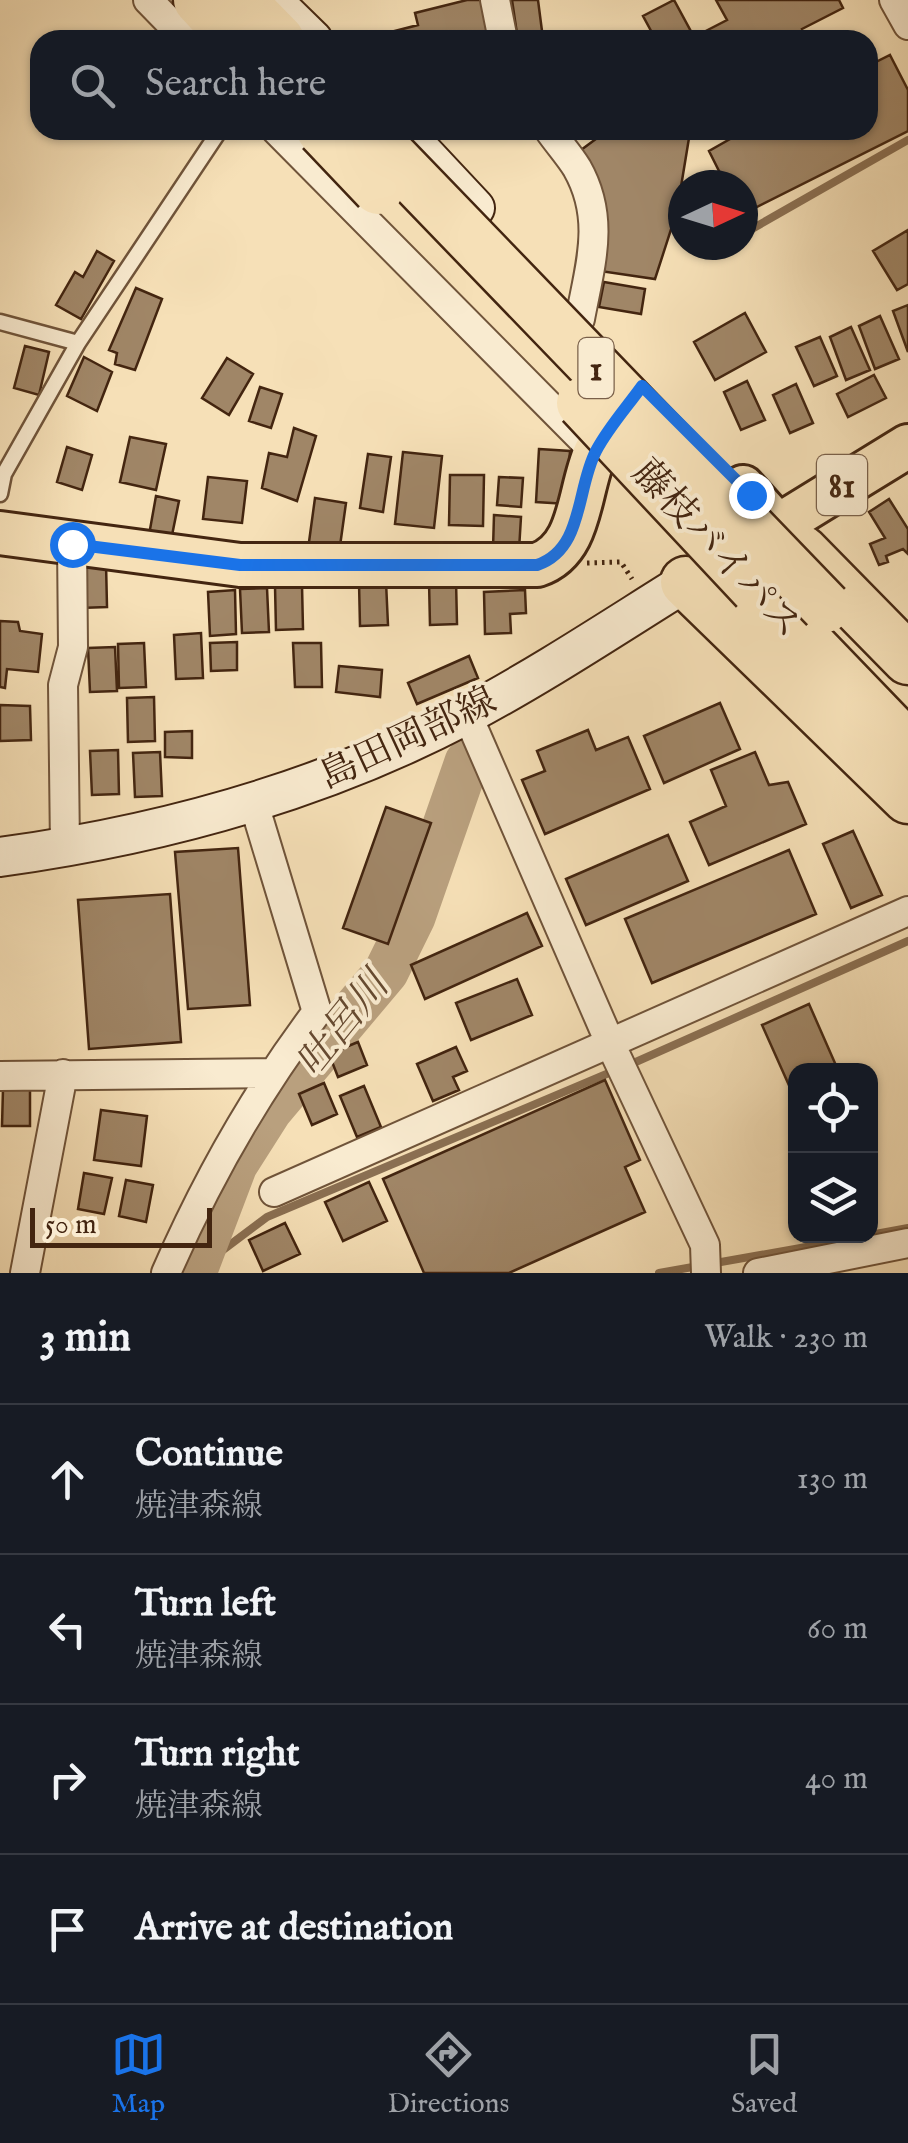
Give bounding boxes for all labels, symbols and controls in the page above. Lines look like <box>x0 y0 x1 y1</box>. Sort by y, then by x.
search box <box>30 30 878 140</box>
icon: search <box>65 58 120 113</box>
text: Search here <box>145 61 326 109</box>
north arrow <box>668 170 758 260</box>
road number: 1 <box>578 338 614 398</box>
street label: 藤枝バイパス <box>621 451 811 650</box>
road number: 81 <box>817 455 867 515</box>
route end <box>729 473 775 519</box>
route start <box>50 522 96 568</box>
street label: 島田岡部線 <box>312 678 505 802</box>
water label: 吐呂川 <box>286 959 404 1088</box>
map controls <box>788 1063 878 1243</box>
button: locate <box>788 1063 878 1153</box>
button: layers <box>788 1153 878 1243</box>
scale bar <box>30 1203 212 1248</box>
text: 50 m <box>45 1208 97 1243</box>
text: 3 min <box>40 1312 131 1365</box>
text: Walk · 230 m <box>704 1318 868 1359</box>
text: Continue <box>135 1431 283 1479</box>
icon: ahead <box>40 1452 95 1507</box>
text: 130 m <box>797 1459 868 1500</box>
text: 焼津森線 <box>135 1487 263 1528</box>
text: Turn left <box>135 1581 276 1629</box>
icon: left <box>40 1602 95 1657</box>
text: 60 m <box>807 1609 868 1650</box>
text: 焼津森線 <box>135 1637 263 1678</box>
text: Turn right <box>135 1731 299 1779</box>
icon: right <box>40 1752 95 1807</box>
text: 40 m <box>805 1759 868 1800</box>
text: 焼津森線 <box>135 1787 263 1828</box>
icon: arrive <box>40 1902 95 1957</box>
text: Arrive at destination <box>135 1905 453 1953</box>
tab: Map <box>111 2027 166 2122</box>
tab: Directions <box>387 2027 509 2122</box>
tab: Saved <box>731 2027 797 2122</box>

